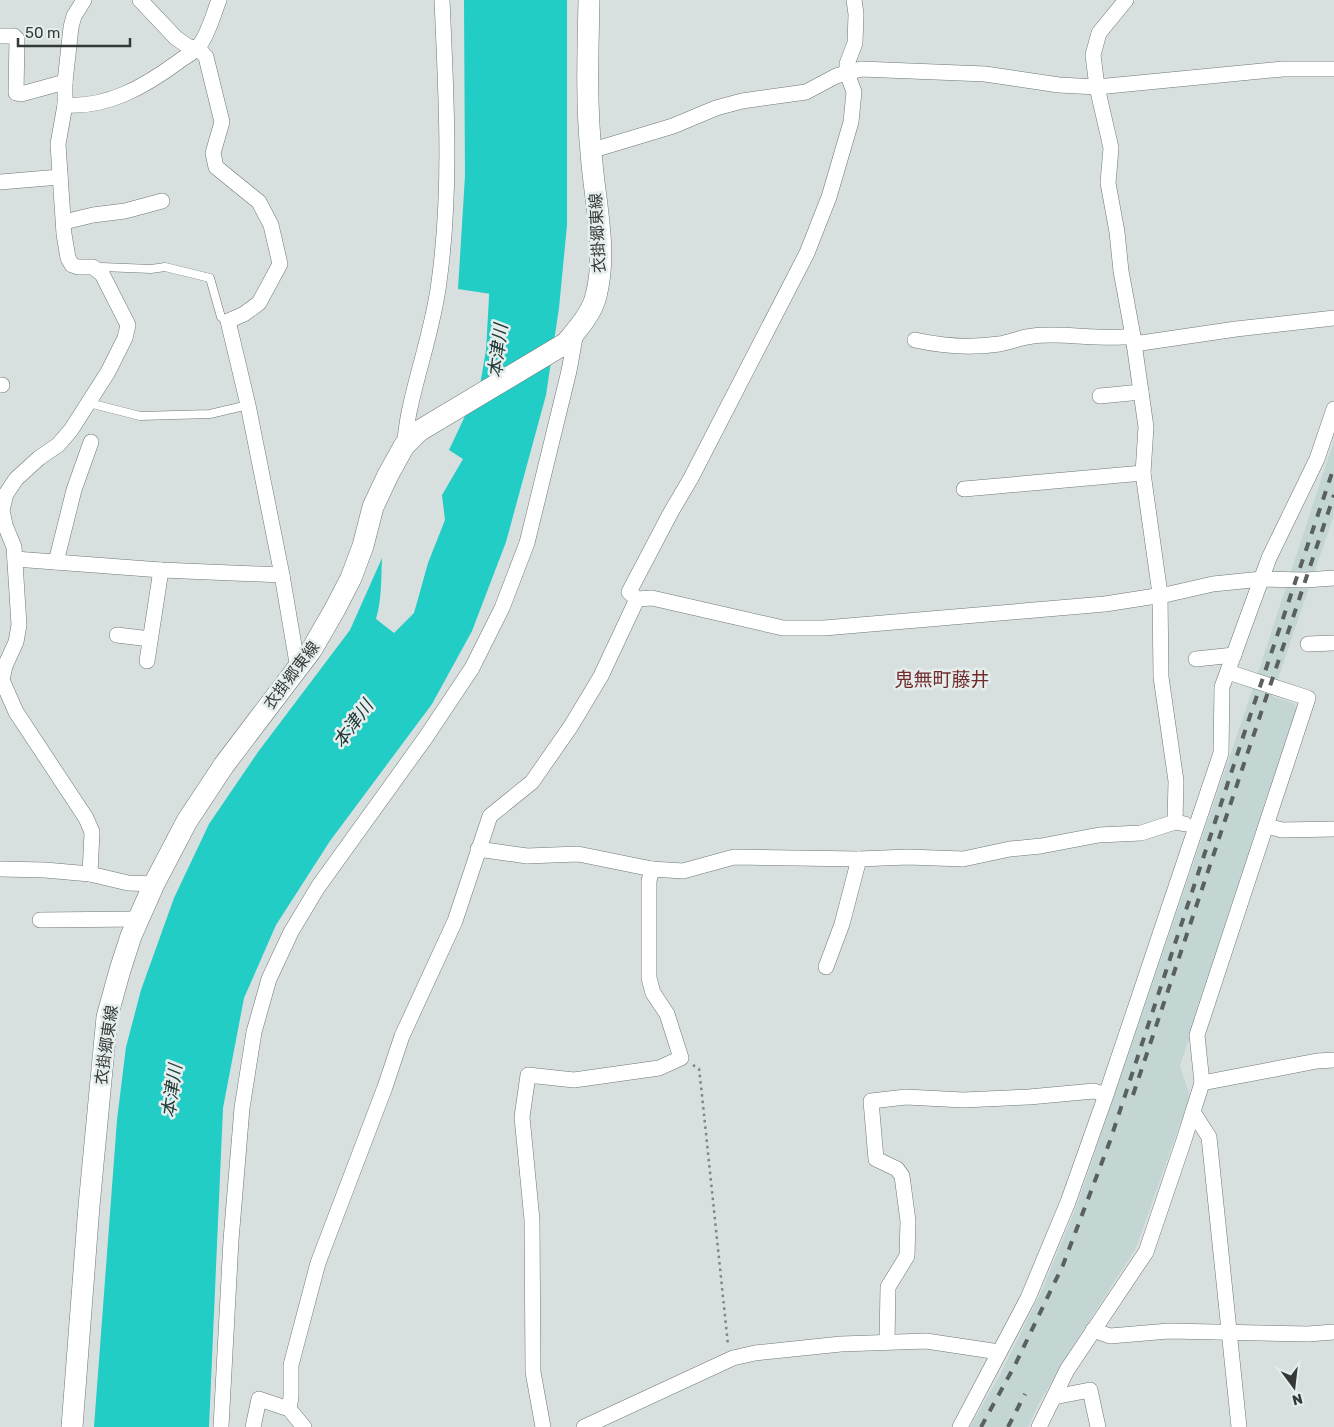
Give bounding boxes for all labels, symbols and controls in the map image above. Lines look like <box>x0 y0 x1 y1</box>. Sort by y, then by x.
scale bar <box>18 15 130 47</box>
text: 50 m <box>25 24 60 42</box>
street label: 衣掛郷東線 <box>586 193 609 273</box>
water label: 本津川 <box>484 321 512 379</box>
street label: 衣掛郷東線 <box>260 638 323 713</box>
district label: 鬼無町藤井 <box>894 668 990 691</box>
water label: 本津川 <box>328 694 379 752</box>
street label: 衣掛郷東線 <box>92 1004 121 1086</box>
water label: 本津川 <box>157 1061 187 1119</box>
north arrow <box>1269 1362 1319 1412</box>
text: N <box>1290 1390 1304 1409</box>

